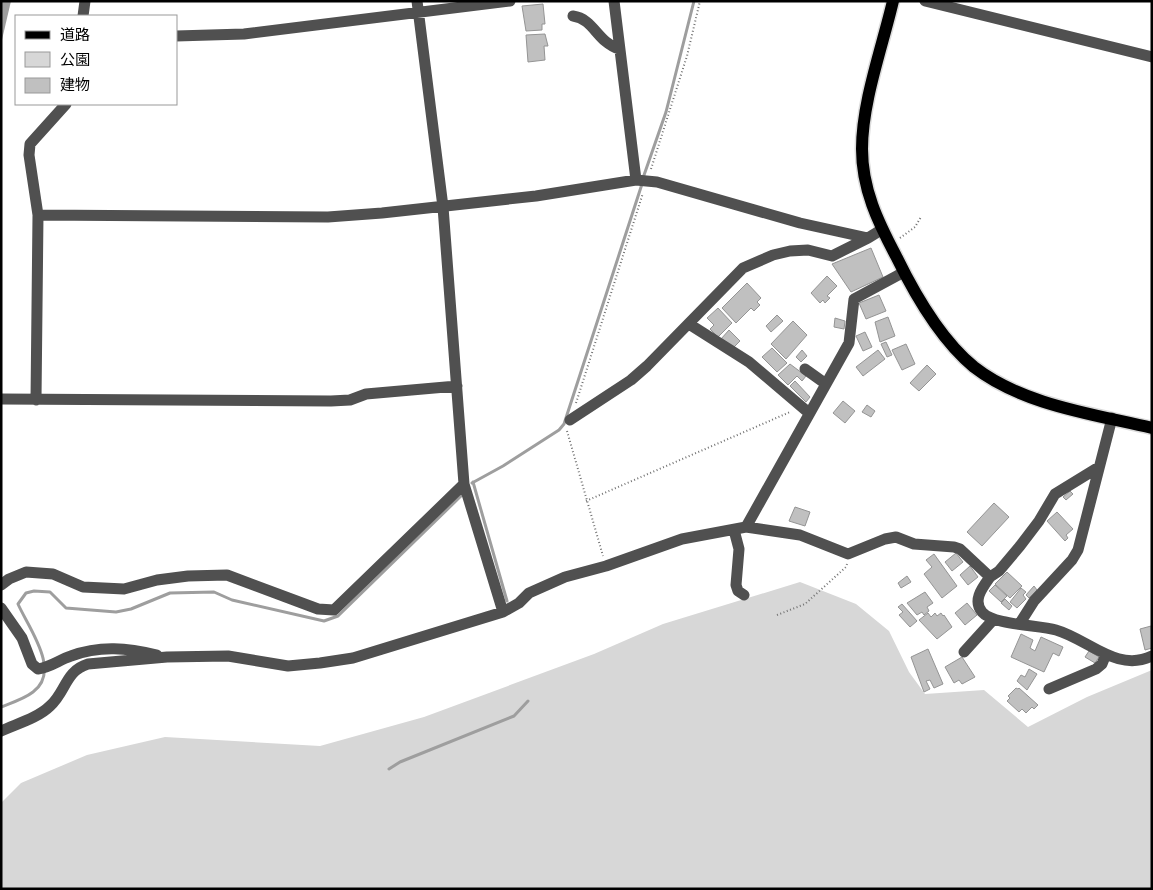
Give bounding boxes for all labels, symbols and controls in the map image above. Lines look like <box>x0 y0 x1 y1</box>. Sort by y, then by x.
legend <box>15 15 178 105</box>
text: 道路 <box>60 25 90 44</box>
text: 公園 <box>60 50 90 69</box>
text: 建物 <box>60 75 90 94</box>

